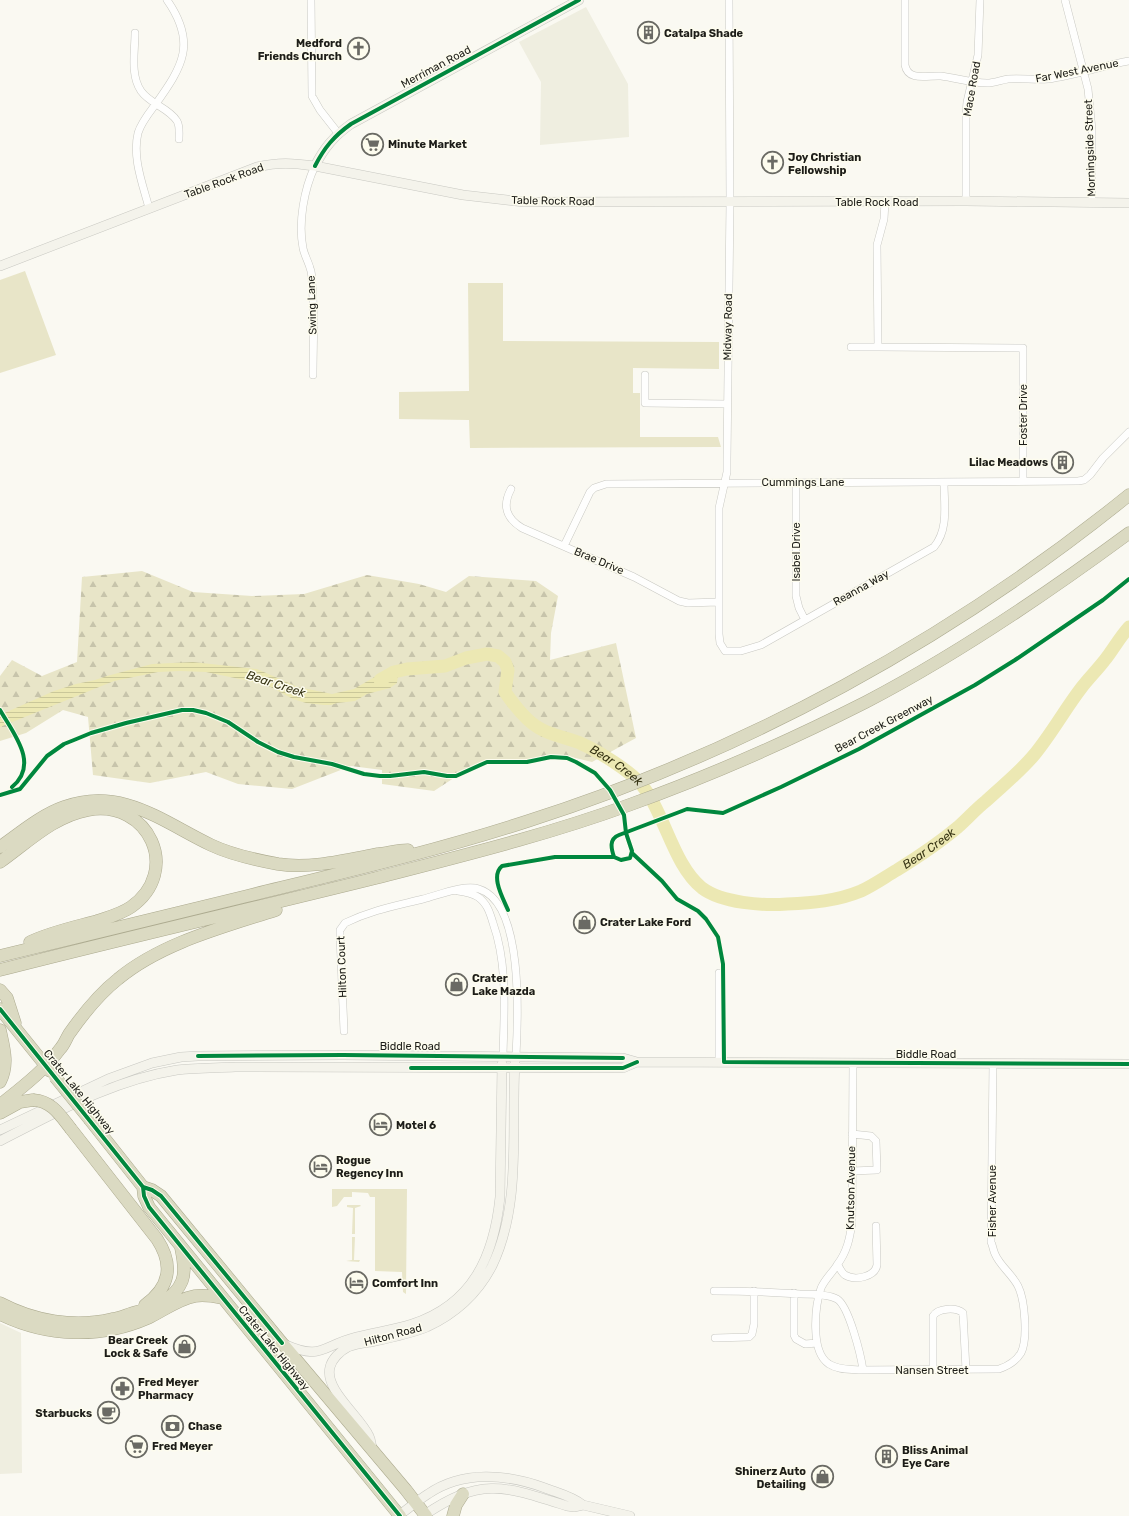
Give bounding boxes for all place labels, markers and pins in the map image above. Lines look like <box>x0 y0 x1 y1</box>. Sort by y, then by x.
building icon: Catalpa Shade <box>635 20 661 46</box>
place label: Catalpa Shade <box>664 27 744 40</box>
church icon: Medford Friends Church <box>345 36 371 62</box>
place label: Medford Friends Church <box>258 37 342 63</box>
supermarket icon: Minute Market <box>360 131 386 157</box>
place label: Minute Market <box>388 138 467 151</box>
church icon: Joy Christian Fellowship <box>760 150 786 176</box>
place label: Joy Christian Fellowship <box>788 151 861 177</box>
building icon: Lilac Meadows <box>1050 449 1076 475</box>
place label: Lilac Meadows <box>969 456 1048 469</box>
shop icon: Crater Lake Ford <box>571 909 597 935</box>
place label: Crater Lake Ford <box>600 916 691 929</box>
shop icon: Crater Lake Mazda <box>444 971 470 997</box>
place label: Crater Lake Mazda <box>472 972 535 998</box>
hotel icon: Motel 6 <box>368 1112 394 1138</box>
place label: Motel 6 <box>396 1119 436 1132</box>
hotel icon: Rogue Regency Inn <box>307 1153 333 1179</box>
place label: Rogue Regency Inn <box>336 1154 403 1180</box>
hotel icon: Comfort Inn <box>343 1270 369 1296</box>
place label: Comfort Inn <box>372 1277 438 1290</box>
shop icon: Bear Creek Lock & Safe <box>171 1333 197 1359</box>
place label: Bear Creek Lock & Safe <box>104 1334 169 1360</box>
pharmacy icon: Fred Meyer Pharmacy <box>109 1375 135 1401</box>
place label: Fred Meyer Pharmacy <box>138 1376 199 1402</box>
cafe icon: Starbucks <box>95 1400 121 1426</box>
place label: Starbucks <box>35 1407 92 1420</box>
bank icon: Chase <box>159 1413 185 1439</box>
place label: Chase <box>188 1420 222 1433</box>
supermarket icon: Fred Meyer <box>123 1433 149 1459</box>
place label: Fred Meyer <box>152 1440 213 1453</box>
building icon: Bliss Animal Eye Care <box>874 1443 900 1469</box>
place label: Bliss Animal Eye Care <box>902 1444 968 1470</box>
shop icon: Shinerz Auto Detailing <box>809 1464 835 1490</box>
place label: Shinerz Auto Detailing <box>735 1465 806 1491</box>

